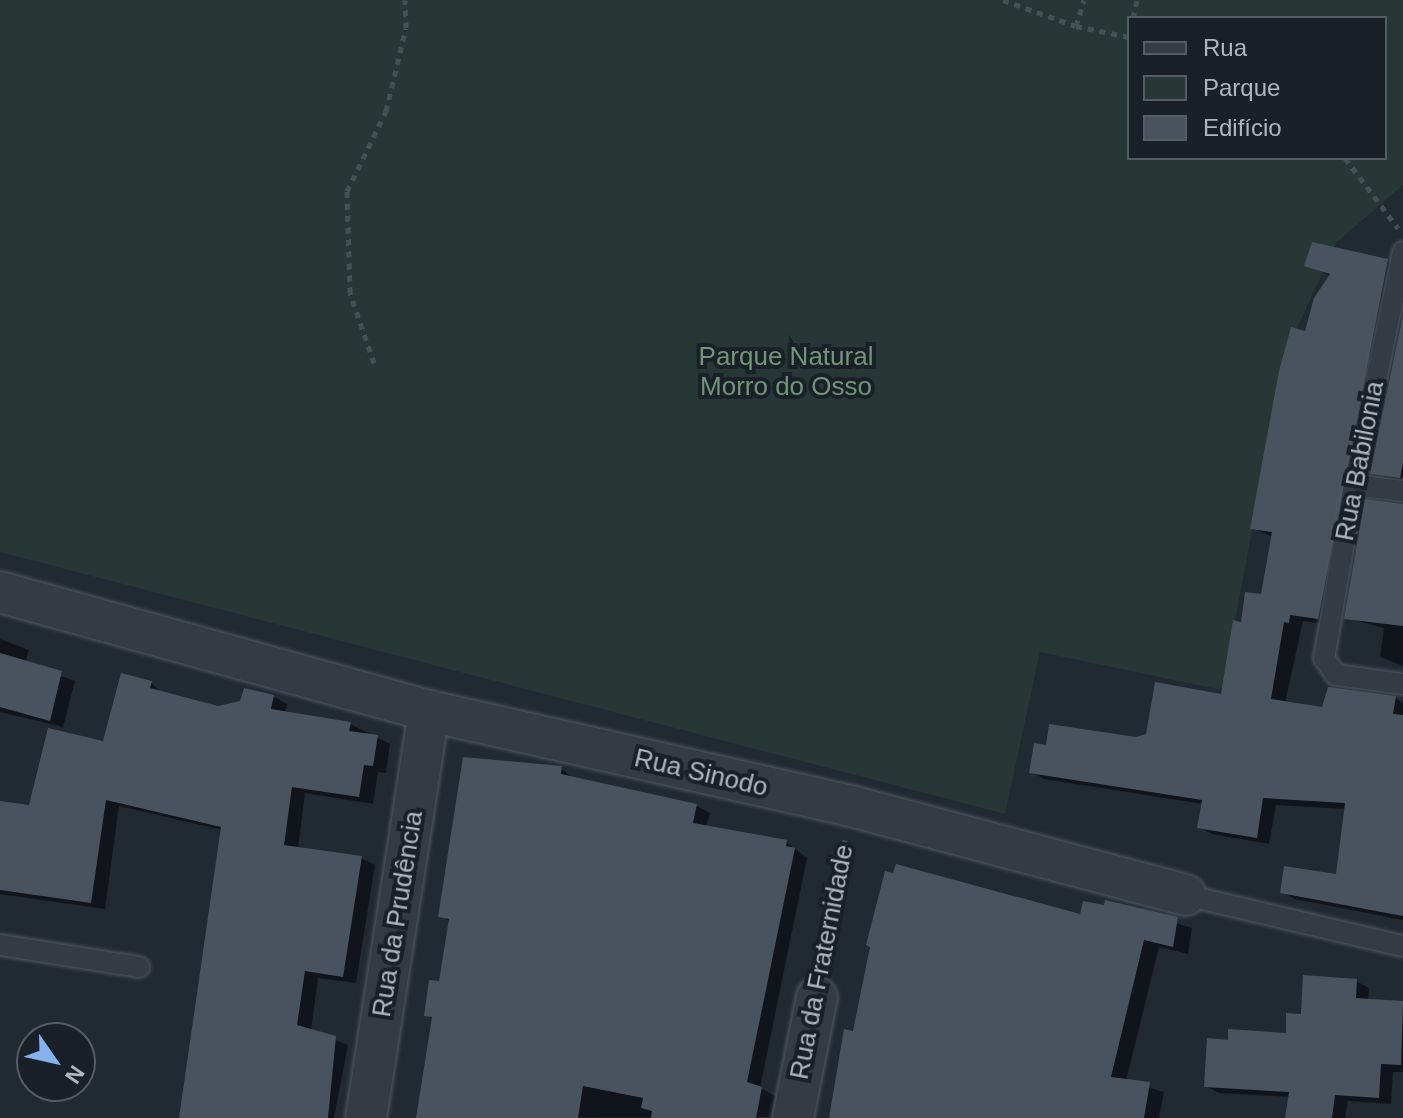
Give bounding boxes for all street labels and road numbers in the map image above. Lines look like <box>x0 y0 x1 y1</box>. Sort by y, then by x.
street label: Rua Babilonia <box>1329 379 1391 543</box>
street label: Rua Sinodo <box>631 743 771 803</box>
street label: Rua da Prudência <box>366 809 430 1019</box>
street label: Rua da Fraternidade <box>784 842 860 1082</box>

